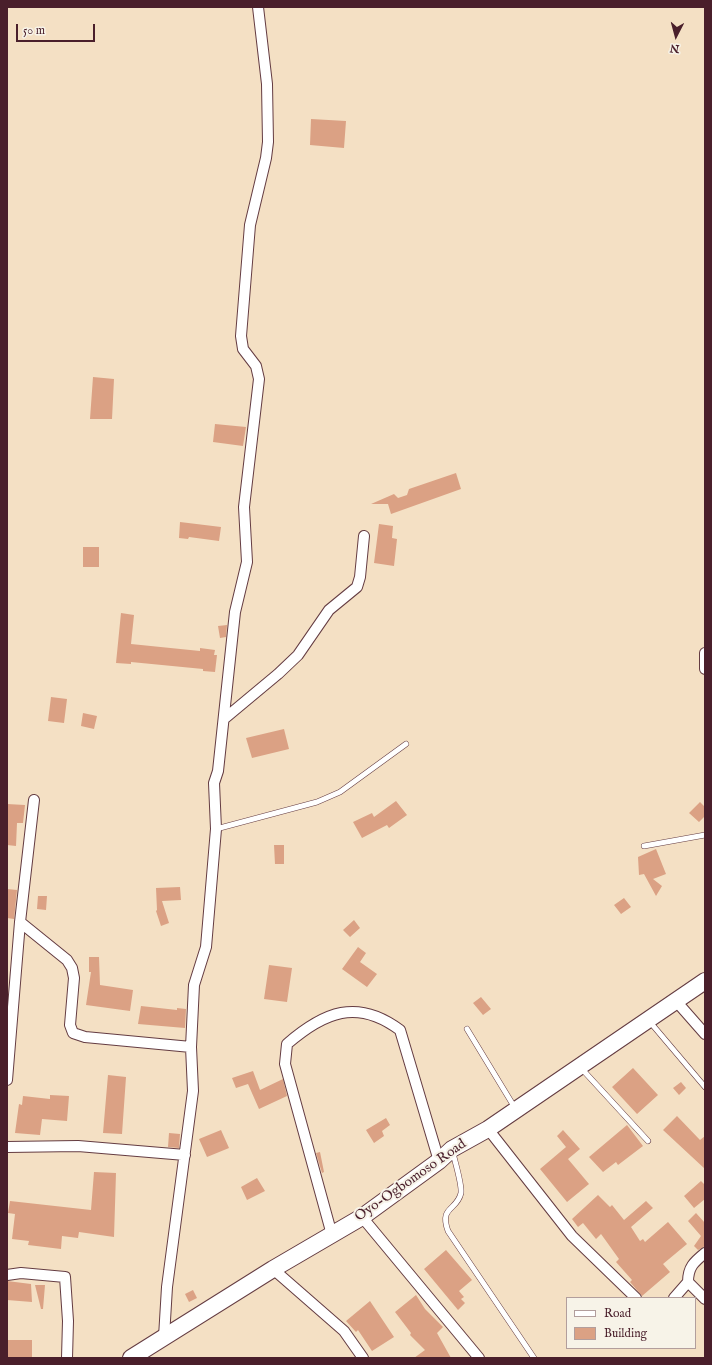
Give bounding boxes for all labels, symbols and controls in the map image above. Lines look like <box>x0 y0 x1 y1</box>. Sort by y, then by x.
scale bar <box>18 16 97 42</box>
north arrow <box>656 16 696 56</box>
text: 50 m <box>23 23 45 38</box>
text: N <box>669 40 680 55</box>
street label: Oyo-Ogbomoso Road <box>352 1136 470 1226</box>
legend <box>566 1297 696 1349</box>
text: Road <box>604 1306 631 1321</box>
text: Building <box>604 1326 647 1341</box>

